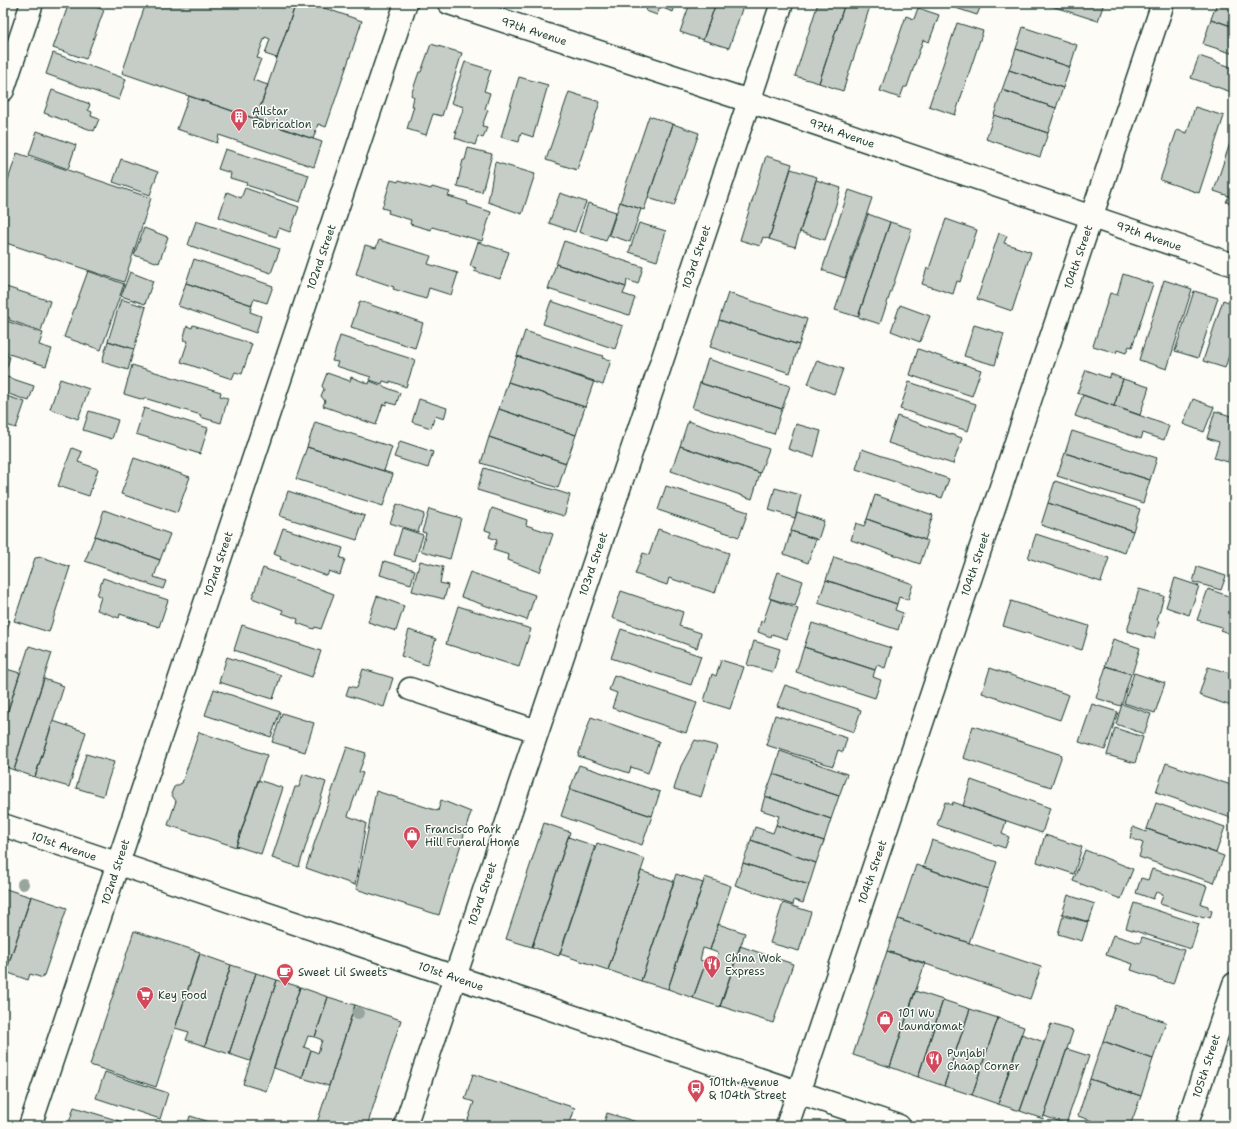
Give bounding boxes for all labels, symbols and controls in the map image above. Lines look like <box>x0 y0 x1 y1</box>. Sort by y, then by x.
street label: 97th Avenue <box>499 14 569 49</box>
place label: Allstar Fabrication <box>252 104 312 132</box>
building icon: Allstar Fabrication <box>229 107 249 132</box>
street label: 97th Avenue <box>807 115 877 152</box>
street label: 97th Avenue <box>1114 218 1184 255</box>
street label: 102nd Street <box>303 222 340 292</box>
street label: 103rd Street <box>679 223 714 291</box>
street label: 104th Street <box>1060 223 1097 291</box>
street label: 102nd Street <box>200 529 237 599</box>
street label: 103rd Street <box>576 530 611 598</box>
street label: 104th Street <box>957 530 994 598</box>
place label: Francisco Park Hill Funeral Home <box>425 822 520 850</box>
shop icon: Francisco Park Hill Funeral Home <box>402 825 422 850</box>
street label: 101st Avenue <box>29 828 99 865</box>
street label: 102nd Street <box>98 837 133 907</box>
street label: 104th Street <box>854 838 891 906</box>
street label: 103rd Street <box>465 860 500 928</box>
place label: China Wok Express <box>725 951 782 979</box>
restaurant icon: China Wok Express <box>702 954 722 979</box>
street label: 101st Avenue <box>416 958 486 995</box>
cafe icon: Sweet Lil Sweets <box>275 962 295 987</box>
place label: Sweet Lil Sweets <box>298 965 387 980</box>
supermarket icon: Key Food <box>135 985 155 1010</box>
place label: Key Food <box>158 988 207 1003</box>
place label: 101 Wu Laundromat <box>898 1006 963 1034</box>
shop icon: 101 Wu Laundromat <box>875 1009 895 1034</box>
street label: 105th Street <box>1189 1032 1224 1100</box>
place label: Punjabi Chaap Corner <box>947 1046 1020 1074</box>
restaurant icon: Punjabi Chaap Corner <box>924 1049 944 1074</box>
place label: 101th Avenue & 104th Street <box>709 1075 787 1103</box>
bus stop icon: 101th Avenue & 104th Street <box>686 1078 706 1103</box>

